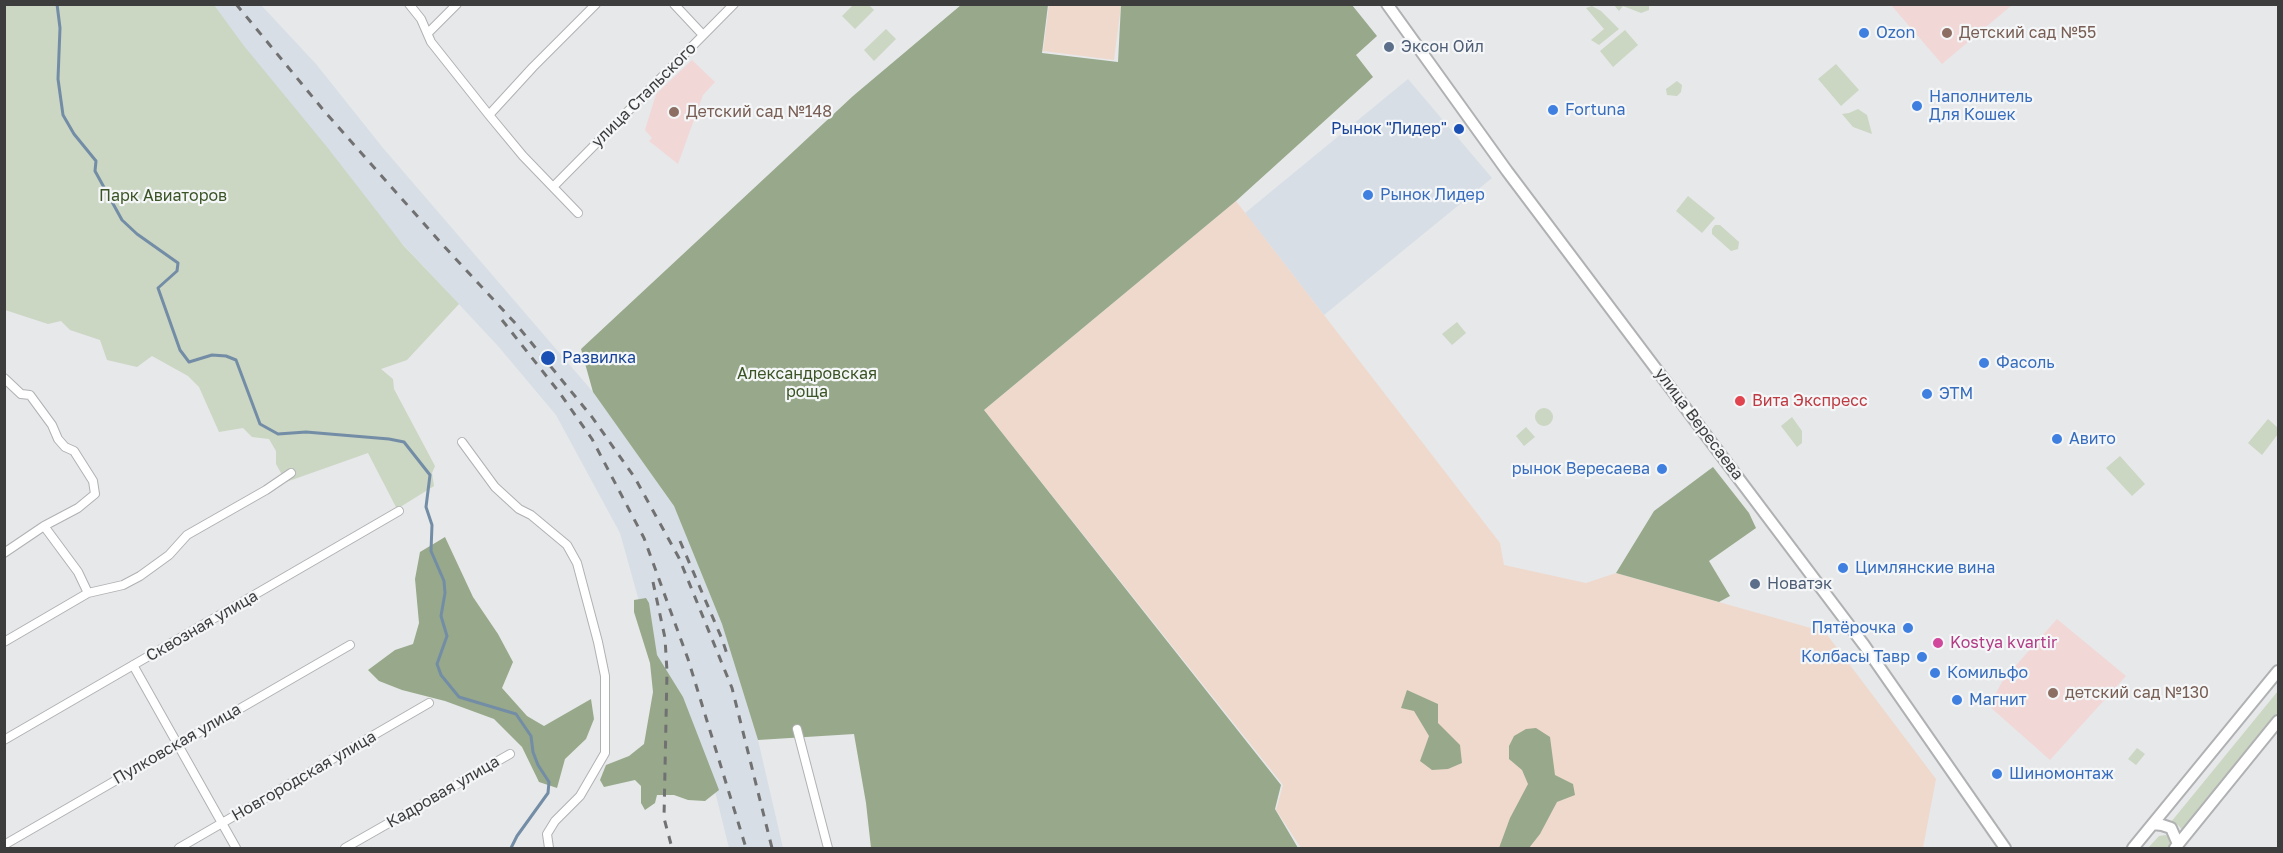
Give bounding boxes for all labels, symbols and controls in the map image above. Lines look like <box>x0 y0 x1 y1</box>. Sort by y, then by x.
place label: Ozon <box>1876 23 1915 43</box>
place label: Детский сад №55 <box>1959 23 2096 43</box>
marker: Ozon <box>1857 26 1871 40</box>
marker: Детский сад №55 <box>1940 26 1954 40</box>
place label: Эксон Ойл <box>1401 37 1484 57</box>
street label: улица Стальского <box>588 39 700 151</box>
marker: Эксон Ойл <box>1382 40 1396 54</box>
place label: Наполнитель Для Кошек <box>1929 87 2033 125</box>
marker: Наполнитель Для Кошек <box>1910 99 1924 113</box>
place label: Fortuna <box>1565 100 1625 120</box>
place label: Детский сад №148 <box>686 102 832 122</box>
marker: Fortuna <box>1546 103 1560 117</box>
marker: Детский сад №148 <box>667 105 681 119</box>
place label: Рынок "Лидер" <box>1331 119 1447 139</box>
marker: Рынок "Лидер" <box>1452 122 1466 136</box>
place label: Рынок Лидер <box>1380 185 1485 205</box>
park label: Парк Авиаторов <box>99 186 227 206</box>
marker: Рынок Лидер <box>1361 188 1375 202</box>
place label: Развилка <box>562 348 636 368</box>
marker: Развилка <box>539 349 557 367</box>
place label: Фасоль <box>1996 353 2055 373</box>
marker: Фасоль <box>1977 356 1991 370</box>
park label: Александровская роща <box>737 364 877 402</box>
street label: улица Вересаева <box>1651 364 1747 484</box>
place label: ЭТМ <box>1939 384 1973 404</box>
marker: ЭТМ <box>1920 387 1934 401</box>
place label: Вита Экспресс <box>1752 391 1868 411</box>
marker: Вита Экспресс <box>1733 394 1747 408</box>
place label: Авито <box>2069 429 2116 449</box>
marker: Авито <box>2050 432 2064 446</box>
place label: рынок Вересаева <box>1512 459 1650 479</box>
marker: рынок Вересаева <box>1655 462 1669 476</box>
place label: Цимлянские вина <box>1855 558 1995 578</box>
marker: Цимлянские вина <box>1836 561 1850 575</box>
place label: Новатэк <box>1767 574 1832 594</box>
marker: Новатэк <box>1748 577 1762 591</box>
street label: Сквозная улица <box>143 586 261 666</box>
place label: Пятёрочка <box>1812 618 1896 638</box>
marker: Пятёрочка <box>1901 621 1915 635</box>
place label: Kostya kvartir <box>1950 633 2057 653</box>
marker: Kostya kvartir <box>1931 636 1945 650</box>
place label: Колбасы Тавр <box>1801 647 1910 667</box>
marker: Колбасы Тавр <box>1915 650 1929 664</box>
place label: Комильфо <box>1947 663 2028 683</box>
marker: Комильфо <box>1928 666 1942 680</box>
place label: детский сад №130 <box>2065 683 2209 703</box>
marker: детский сад №130 <box>2046 686 2060 700</box>
place label: Магнит <box>1969 690 2027 710</box>
marker: Магнит <box>1950 693 1964 707</box>
street label: Пулковская улица <box>110 700 244 788</box>
street label: Новгородская улица <box>228 727 380 825</box>
street label: Кадровая улица <box>383 752 503 832</box>
place label: Шиномонтаж <box>2009 764 2114 784</box>
marker: Шиномонтаж <box>1990 767 2004 781</box>

